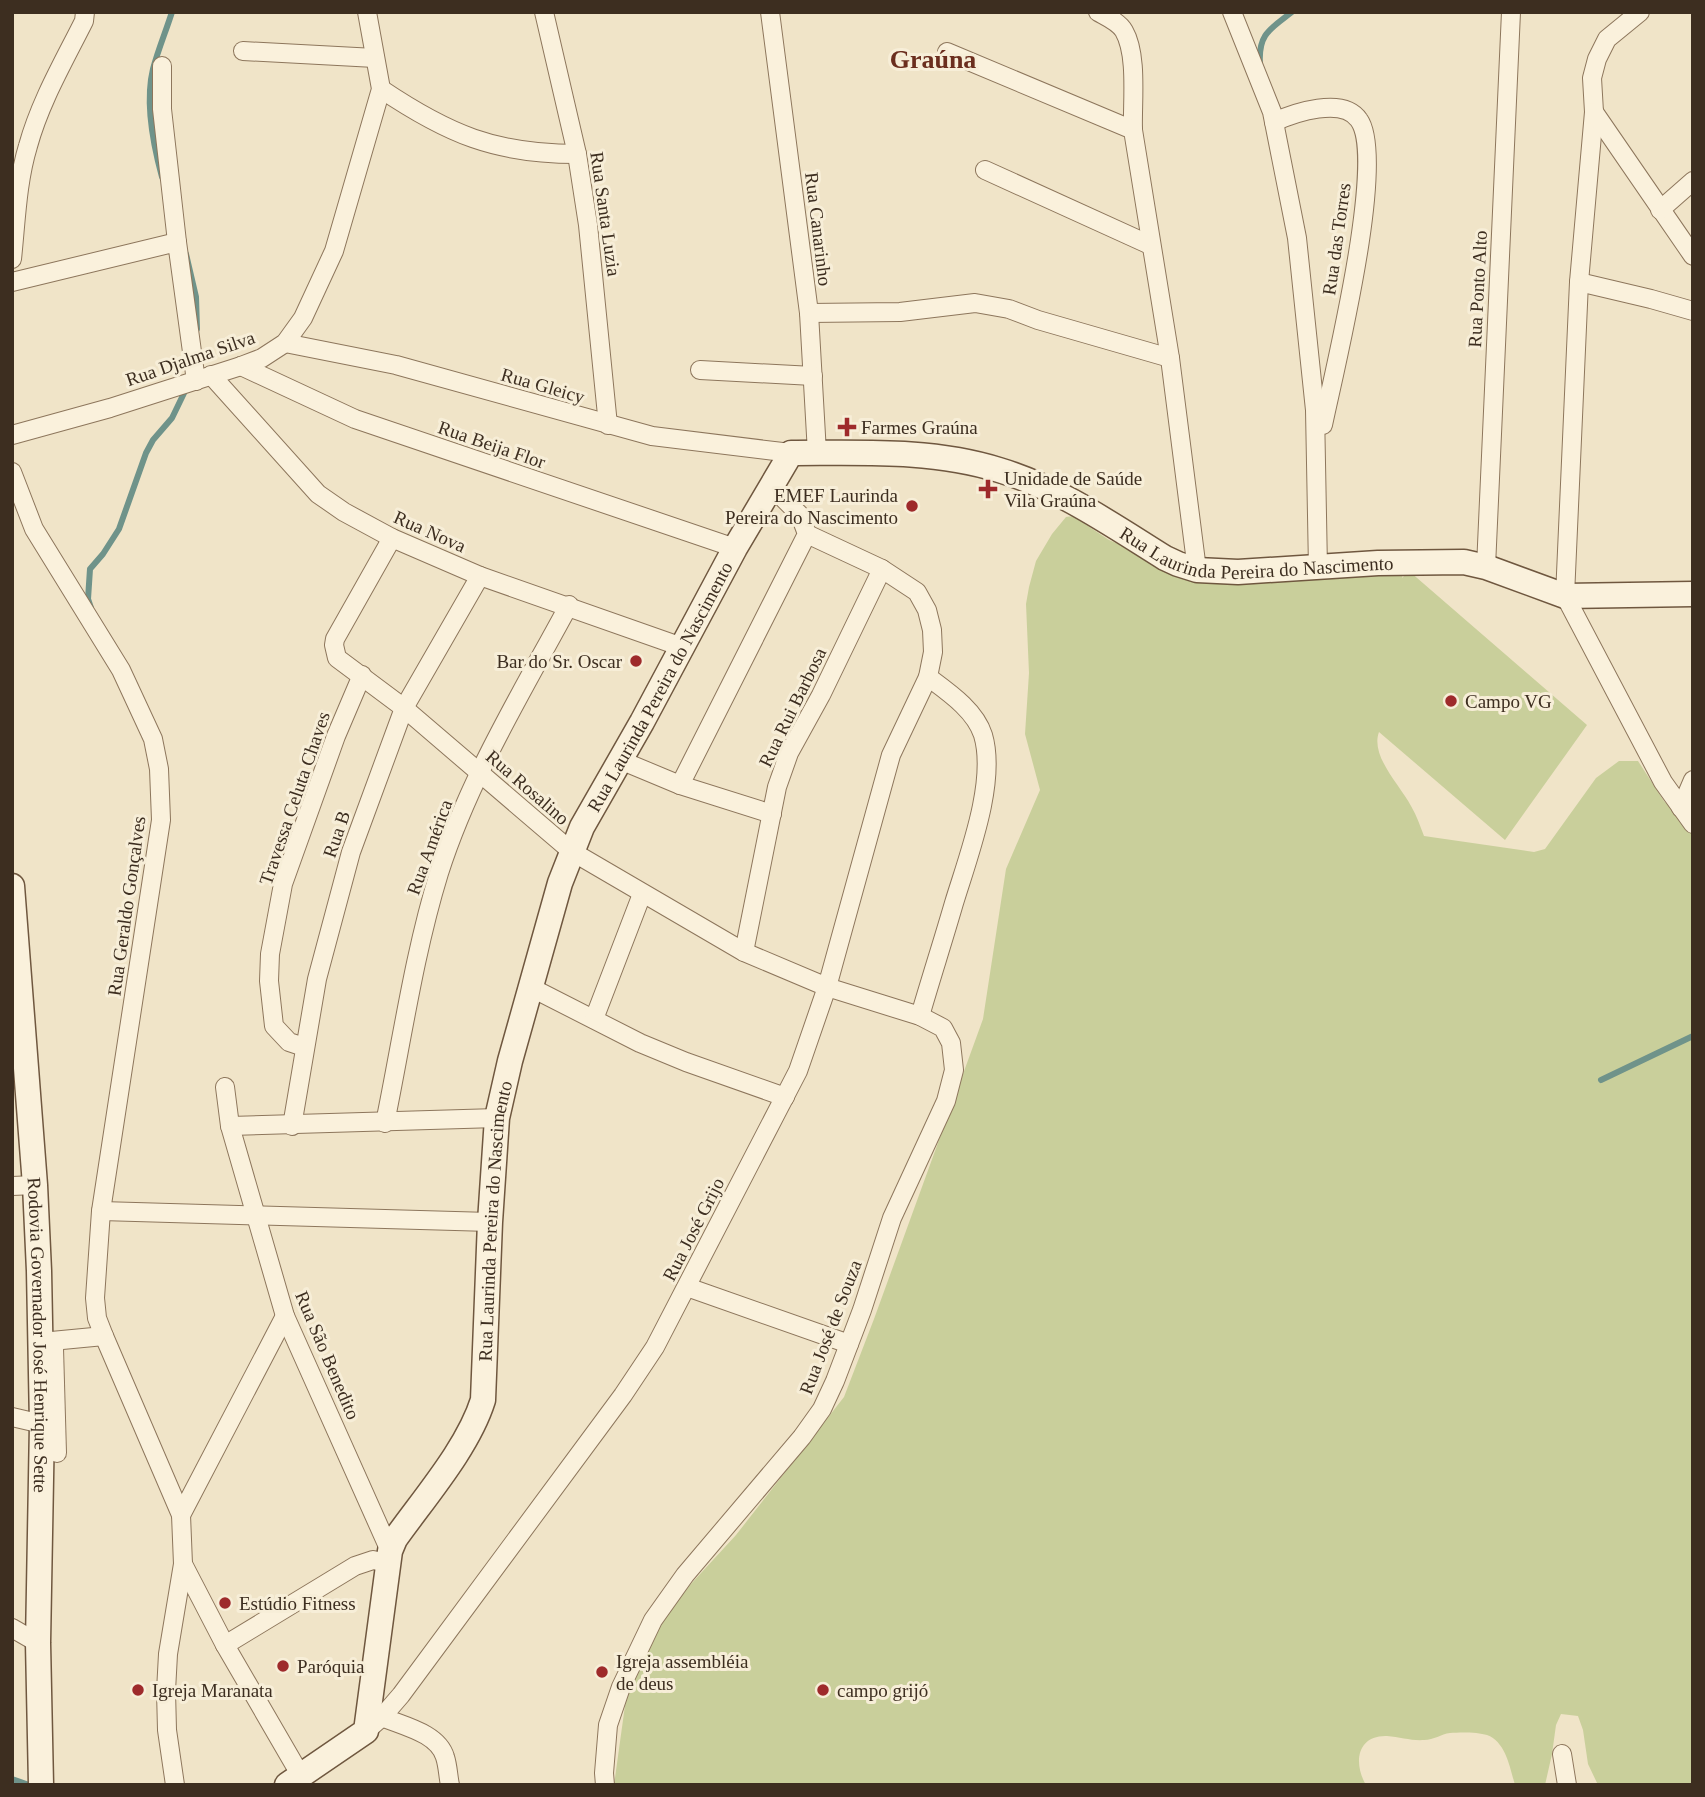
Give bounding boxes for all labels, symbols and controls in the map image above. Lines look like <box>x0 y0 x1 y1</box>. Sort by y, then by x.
district label: Graúna <box>890 45 976 74</box>
street label: Rua Santa Luzia <box>586 150 625 278</box>
street label: Rua Canarinho <box>801 171 836 287</box>
street label: Rua das Torres <box>1318 181 1355 297</box>
street label: Rua Ponto Alto <box>1464 230 1491 348</box>
street label: Rua Djalma Silva <box>123 326 258 390</box>
street label: Rua Gleicy <box>499 364 588 408</box>
street label: Rua Beija Flor <box>436 416 549 473</box>
place label: Farmes Graúna <box>861 417 978 438</box>
marker: Farmes Graúna <box>839 419 855 435</box>
place label: Unidade de Saúde Vila Graúna <box>1004 468 1142 511</box>
marker: Unidade de Saúde Vila Graúna <box>978 479 998 499</box>
place label: EMEF Laurinda Pereira do Nascimento <box>725 485 899 528</box>
marker: EMEF Laurinda Pereira do Nascimento <box>904 498 920 514</box>
street label: Rua Nova <box>391 506 470 557</box>
street label: Rua Laurinda Pereira do Nascimento <box>1116 522 1393 583</box>
street label: Rua Laurinda Pereira do Nascimento <box>583 558 737 815</box>
street label: Rua Rui Barbosa <box>755 644 831 770</box>
place label: Bar do Sr. Oscar <box>496 651 623 672</box>
marker: Bar do Sr. Oscar <box>628 653 644 669</box>
place label: Campo VG <box>1465 691 1552 712</box>
marker: Campo VG <box>1443 693 1459 709</box>
street label: Travessa Celuta Chaves <box>255 709 334 888</box>
street label: Rua Rosalino <box>482 746 573 829</box>
street label: Rua América <box>403 796 457 898</box>
street label: Rua B <box>319 808 354 860</box>
street label: Rua Geraldo Gonçalves <box>103 815 150 997</box>
street label: Rua Laurinda Pereira do Nascimento <box>475 1079 516 1362</box>
street label: Rua José Grijo <box>658 1174 728 1284</box>
street label: Rodovia Governador José Henrique Sette <box>23 1177 52 1493</box>
street label: Rua José de Souza <box>795 1257 866 1397</box>
street label: Rua São Benedito <box>291 1288 364 1422</box>
place label: Estúdio Fitness <box>239 1593 356 1614</box>
marker: Estúdio Fitness <box>217 1595 233 1611</box>
place label: Igreja assembléia de deus <box>616 1651 749 1694</box>
place label: Paróquia <box>297 1656 365 1677</box>
marker: Paróquia <box>275 1658 291 1674</box>
marker: Igreja assembléia de deus <box>594 1664 610 1680</box>
place label: Igreja Maranata <box>152 1680 273 1701</box>
place label: campo grijó <box>837 1680 928 1701</box>
marker: Igreja Maranata <box>130 1682 146 1698</box>
marker: campo grijó <box>815 1682 831 1698</box>

